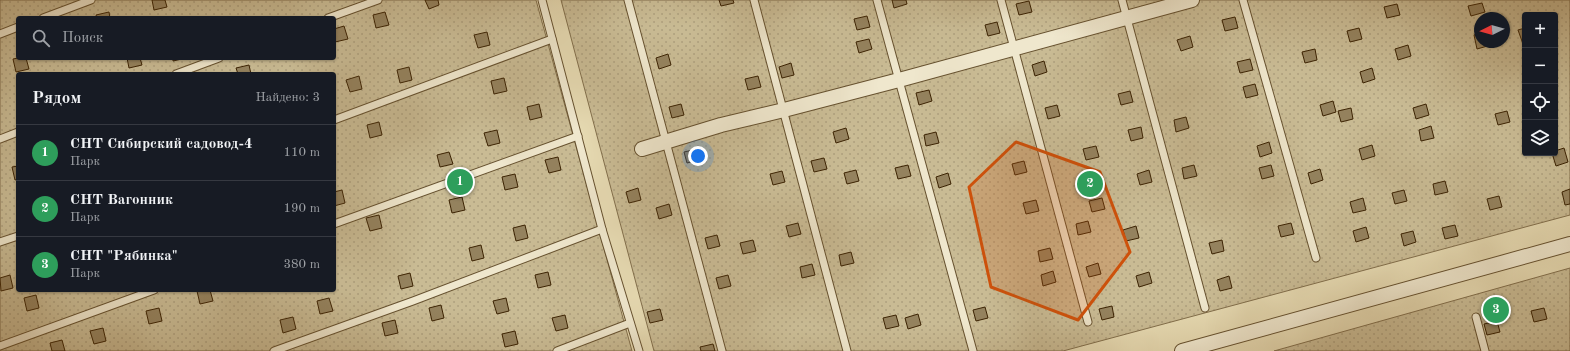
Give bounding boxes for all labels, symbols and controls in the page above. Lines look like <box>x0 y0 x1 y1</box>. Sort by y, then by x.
north arrow <box>1474 12 1510 48</box>
map controls <box>1522 12 1558 156</box>
button: + <box>1522 12 1558 48</box>
search box <box>16 16 336 60</box>
icon: search <box>30 27 52 49</box>
text: Поиск <box>62 31 103 46</box>
button: − <box>1522 48 1558 84</box>
button: locate <box>1522 84 1558 120</box>
text: Рядом <box>32 90 81 107</box>
text: Найдено: 3 <box>256 91 320 104</box>
button: layers <box>1522 120 1558 156</box>
text: СНТ Сибирский садовод-4 <box>70 137 253 152</box>
text: 1 <box>41 146 49 159</box>
text: 110 m <box>283 146 320 159</box>
your location <box>688 146 708 166</box>
text: Парк <box>70 155 100 168</box>
pin: 1 <box>447 167 473 197</box>
pin: 2 <box>1077 169 1103 199</box>
text: СНТ Вагонник <box>70 193 173 208</box>
text: 2 <box>41 202 49 215</box>
text: 190 m <box>283 202 320 215</box>
text: Парк <box>70 211 100 224</box>
text: СНТ "Рябинка" <box>70 249 178 264</box>
text: 3 <box>41 258 49 271</box>
text: 380 m <box>283 258 320 271</box>
text: Парк <box>70 267 100 280</box>
pin: 3 <box>1483 295 1509 325</box>

